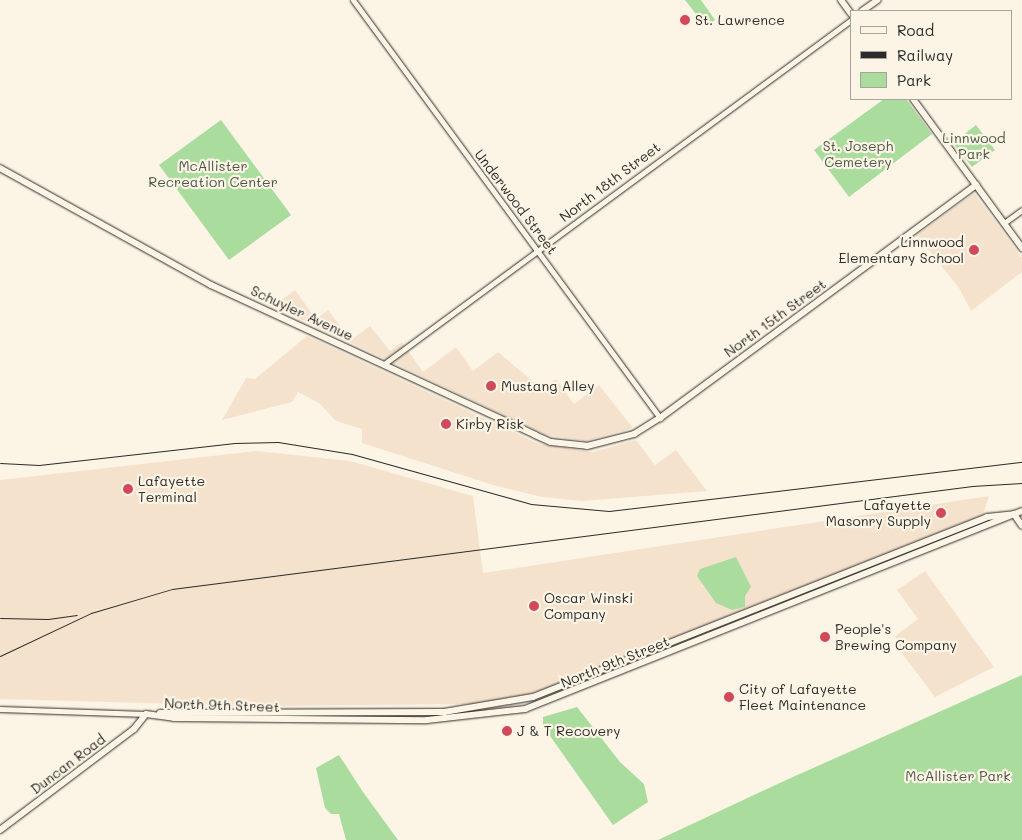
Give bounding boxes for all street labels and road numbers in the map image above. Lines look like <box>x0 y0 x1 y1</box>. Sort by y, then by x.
street label: North 18th Street <box>556 139 664 225</box>
street label: Underwood Street <box>471 146 561 258</box>
street label: North 15th Street <box>721 275 829 361</box>
street label: Schuyler Avenue <box>248 282 356 344</box>
street label: North 9th Street <box>558 633 672 691</box>
street label: North 9th Street <box>164 695 280 715</box>
street label: Duncan Road <box>27 730 109 798</box>

